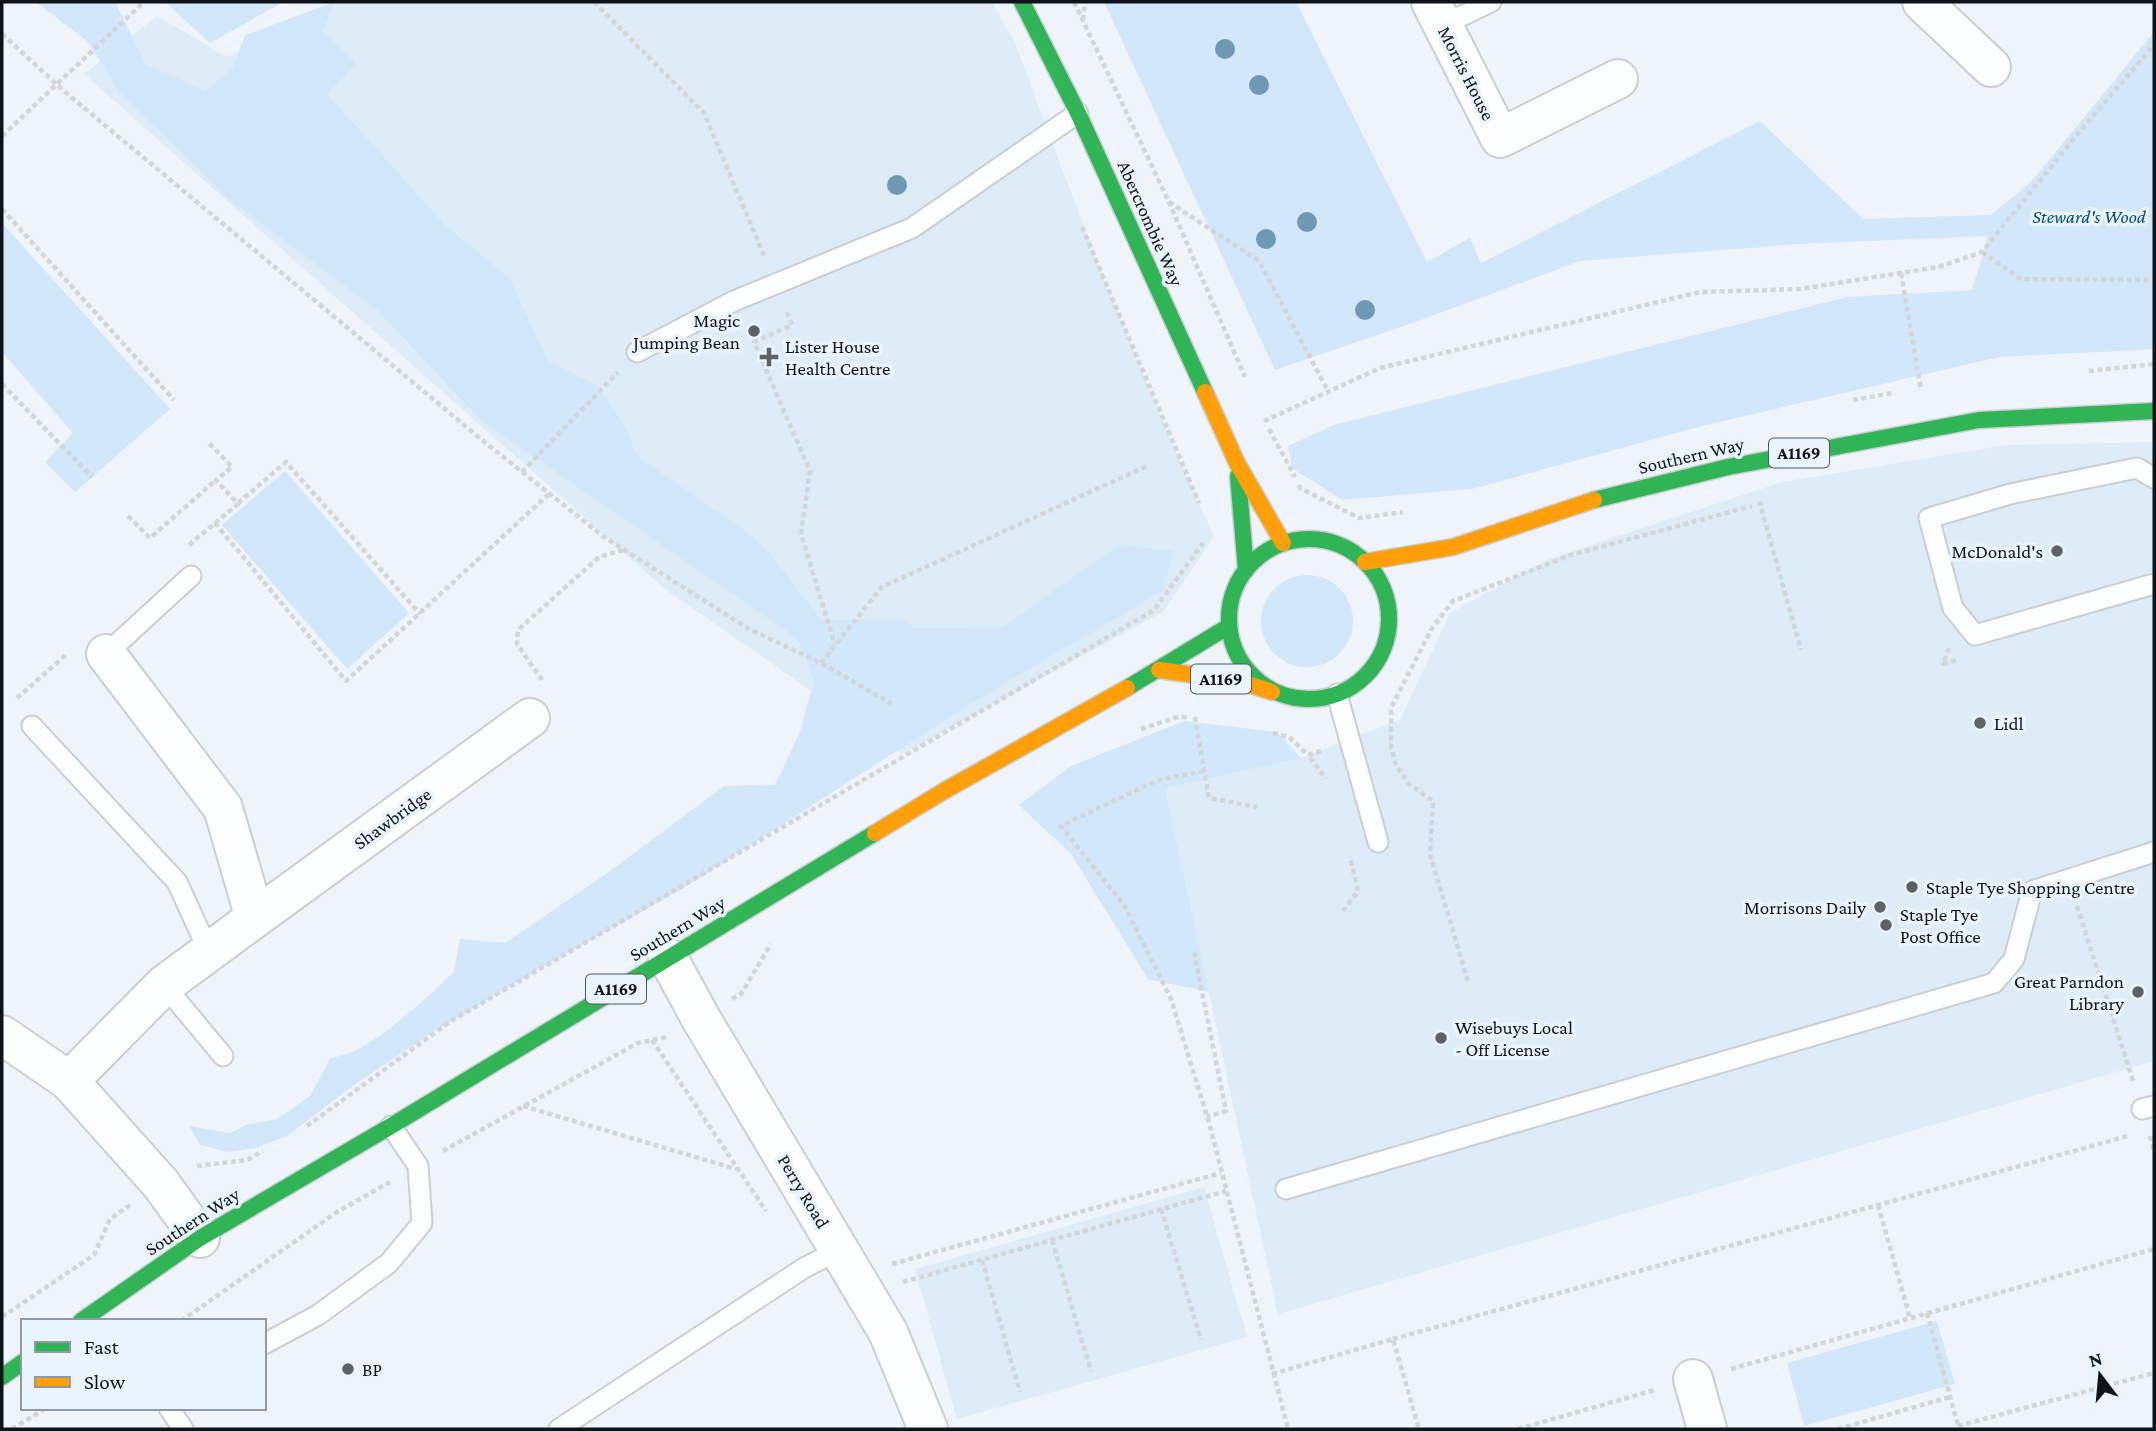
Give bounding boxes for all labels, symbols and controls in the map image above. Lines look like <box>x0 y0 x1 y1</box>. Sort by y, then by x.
street label: Morris House <box>1434 23 1499 124</box>
street label: Abercrombie Way <box>1114 157 1188 289</box>
park label: Steward's Wood <box>2032 206 2147 227</box>
place label: Magic Jumping Bean <box>631 310 740 353</box>
marker: Magic Jumping Bean <box>746 323 762 339</box>
place label: Lister House Health Centre <box>785 336 890 379</box>
marker: Lister House Health Centre <box>759 347 779 367</box>
street label: Southern Way <box>1636 433 1746 478</box>
road number: A1169 <box>1769 438 1829 467</box>
place label: McDonald's <box>1951 541 2043 562</box>
marker: McDonald's <box>2049 543 2065 559</box>
road number: A1169 <box>1191 664 1251 694</box>
place label: Lidl <box>1994 713 2023 734</box>
marker: Lidl <box>1972 715 1988 731</box>
street label: Shawbridge <box>349 783 435 854</box>
place label: Staple Tye Shopping Centre <box>1926 877 2135 898</box>
marker: Staple Tye Shopping Centre <box>1904 879 1920 895</box>
street label: Southern Way <box>626 892 729 965</box>
place label: Morrisons Daily <box>1744 897 1866 918</box>
marker: Morrisons Daily <box>1872 899 1888 915</box>
place label: Staple Tye Post Office <box>1900 904 1981 947</box>
marker: Staple Tye Post Office <box>1878 917 1894 933</box>
place label: Great Parndon Library <box>2014 971 2124 1014</box>
road number: A1169 <box>586 974 646 1004</box>
marker: Great Parndon Library <box>2130 984 2146 1000</box>
place label: Wisebuys Local - Off License <box>1455 1017 1573 1060</box>
marker: Wisebuys Local - Off License <box>1433 1030 1449 1046</box>
street label: Perry Road <box>773 1151 834 1232</box>
street label: Southern Way <box>141 1183 243 1260</box>
legend <box>21 1319 266 1410</box>
text: Fast <box>84 1335 120 1359</box>
north arrow <box>2065 1340 2135 1410</box>
text: N <box>2086 1347 2105 1371</box>
place label: BP <box>362 1359 382 1380</box>
marker: BP <box>340 1361 356 1377</box>
text: Slow <box>84 1370 126 1394</box>

